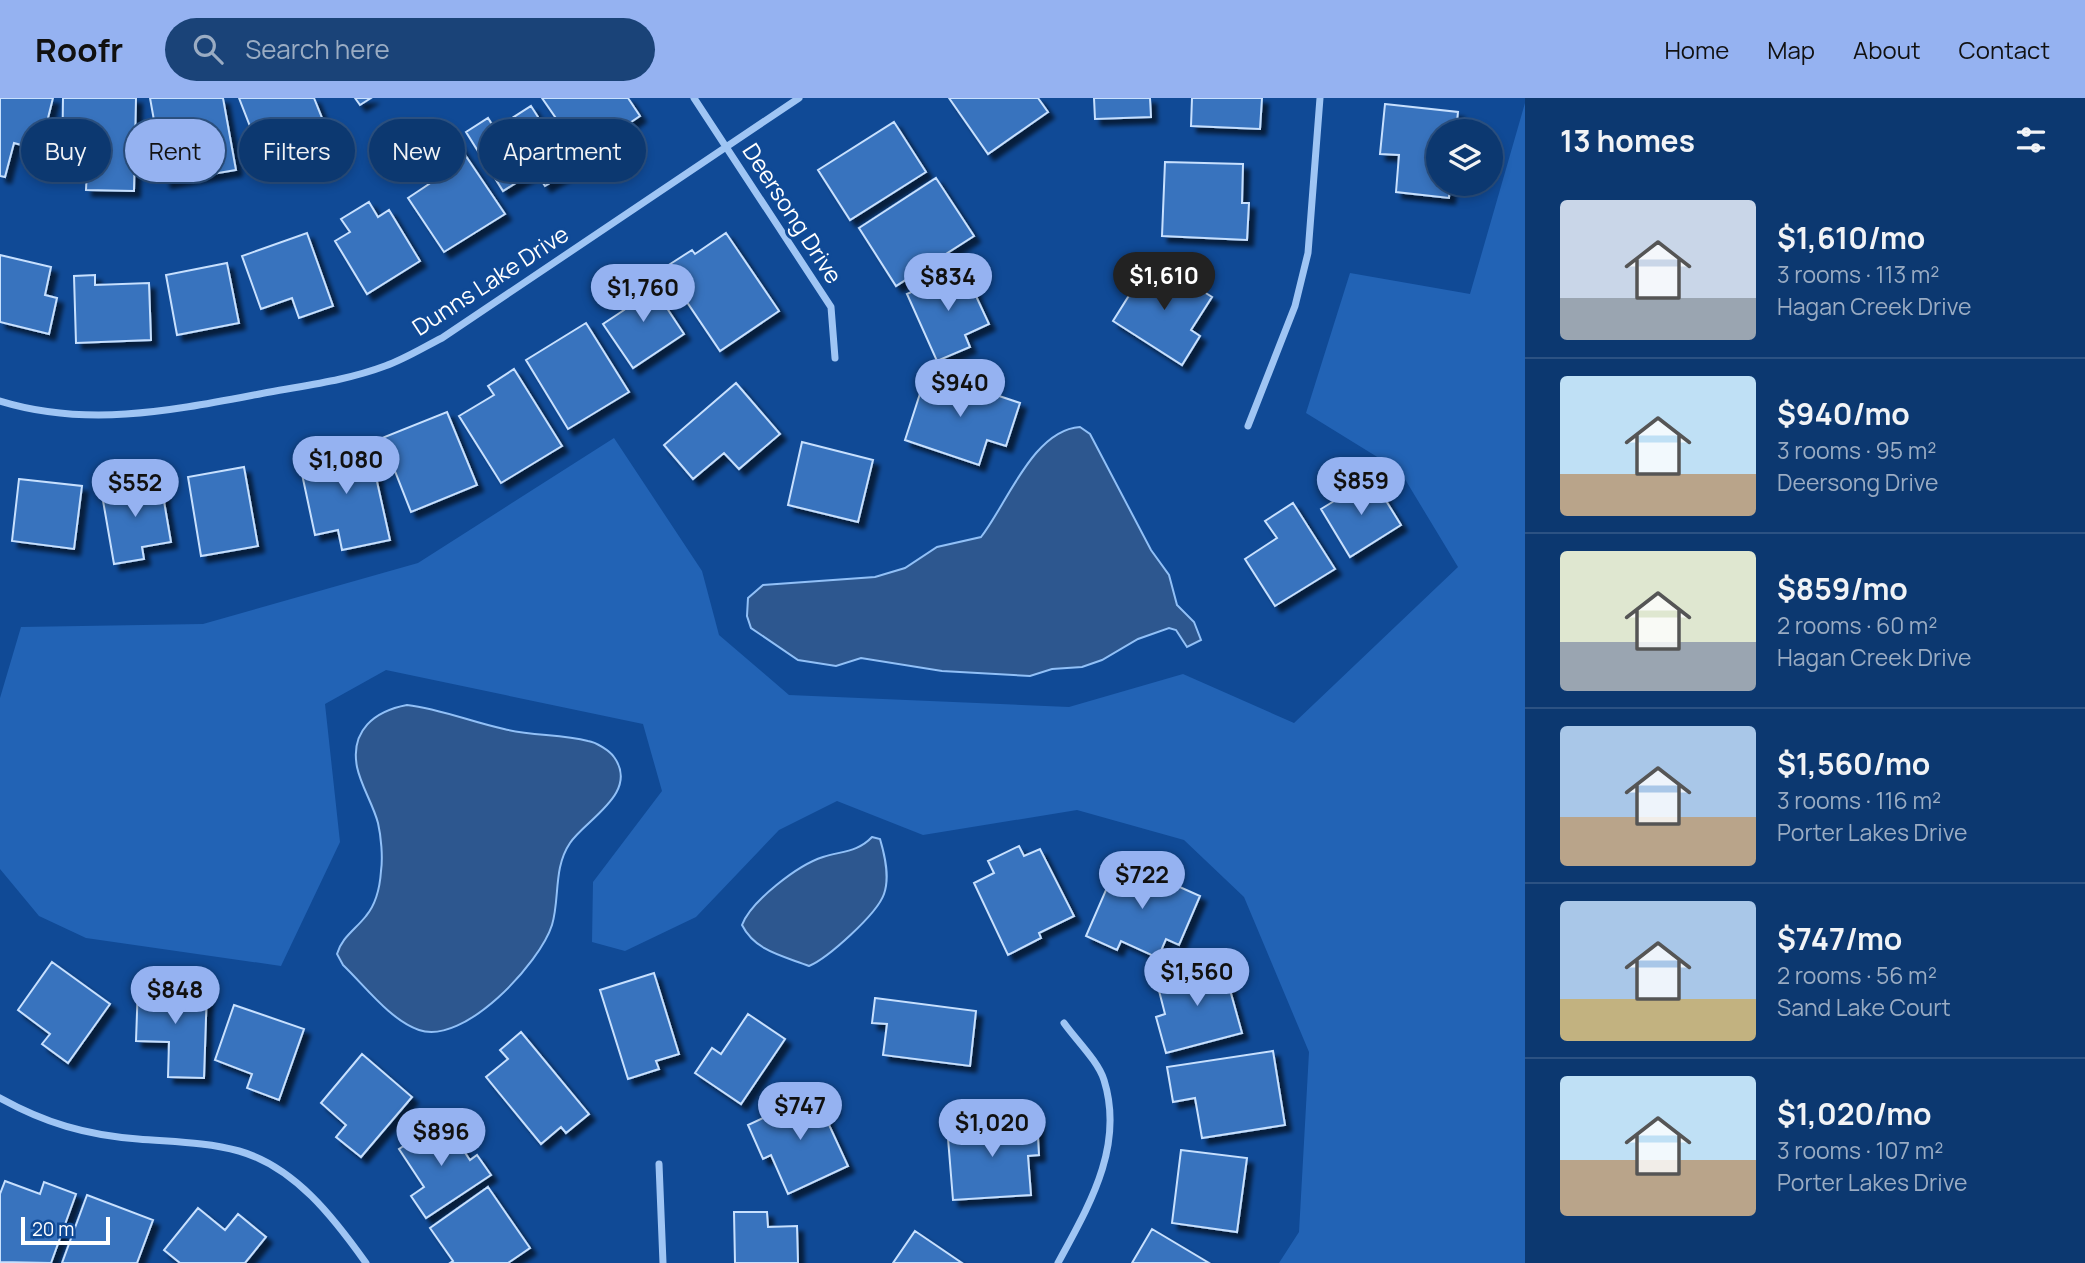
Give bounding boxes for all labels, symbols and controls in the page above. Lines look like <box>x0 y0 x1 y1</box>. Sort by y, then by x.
search box <box>165 18 655 81</box>
text: Roofr <box>35 27 123 72</box>
icon: search <box>189 30 227 68</box>
text: Search here <box>245 31 390 67</box>
text: Home <box>1664 33 1729 66</box>
text: Map <box>1767 33 1815 66</box>
text: About <box>1853 33 1921 66</box>
text: Contact <box>1959 33 2050 66</box>
chip: Buy <box>21 119 111 182</box>
chip: Rent <box>125 119 225 182</box>
chip: Filters <box>239 119 355 182</box>
chip: New <box>369 119 465 182</box>
chip: Apartment <box>479 119 646 182</box>
map controls <box>1426 119 1503 196</box>
button: layers <box>1426 119 1503 196</box>
text: 13 homes <box>1560 120 1695 161</box>
icon: filters <box>2012 121 2050 159</box>
street label: Deersong Drive <box>736 137 850 289</box>
street label: Dunns Lake Drive <box>406 217 574 343</box>
text: $1,610/mo <box>1777 217 1925 258</box>
icon: home <box>1616 228 1700 312</box>
pin: $1,610 <box>1107 252 1221 312</box>
pin: $834 <box>907 254 989 313</box>
text: 3 rooms · 113 m² <box>1777 258 1940 290</box>
text: $1,610 <box>1129 259 1199 291</box>
text: $834 <box>920 260 976 292</box>
pin: $1,760 <box>586 264 700 324</box>
text: $1,760 <box>607 271 679 303</box>
text: Hagan Creek Drive <box>1777 290 1971 322</box>
pin: $940 <box>919 360 1001 419</box>
text: $940 <box>931 366 989 398</box>
text: $940/mo <box>1777 393 1910 434</box>
icon: home <box>1616 404 1700 488</box>
text: 3 rooms · 95 m² <box>1777 434 1936 466</box>
pin: $1,080 <box>289 436 403 496</box>
text: $1,080 <box>309 443 383 475</box>
pin: $859 <box>1320 458 1402 517</box>
pin: $552 <box>94 460 176 519</box>
text: $859 <box>1333 464 1389 496</box>
text: $552 <box>108 466 162 498</box>
text: Deersong Drive <box>1777 466 1939 498</box>
text: $859/mo <box>1777 568 1908 609</box>
icon: home <box>1616 579 1700 663</box>
text: 2 rooms · 60 m² <box>1777 609 1938 641</box>
text: Hagan Creek Drive <box>1777 641 1971 673</box>
text: $1,560/mo <box>1777 743 1930 784</box>
icon: home <box>1616 754 1700 838</box>
text: 3 rooms · 116 m² <box>1777 784 1941 816</box>
text: Porter Lakes Drive <box>1777 816 1967 848</box>
pin: $722 <box>1101 852 1183 911</box>
text: $722 <box>1115 858 1169 890</box>
text: $747/mo <box>1777 918 1902 959</box>
icon: home <box>1616 929 1700 1013</box>
pin: $1,560 <box>1140 948 1254 1008</box>
text: $1,560 <box>1160 955 1234 987</box>
text: 2 rooms · 56 m² <box>1777 959 1937 991</box>
pin: $848 <box>134 967 216 1026</box>
text: $848 <box>147 973 203 1005</box>
text: Sand Lake Court <box>1777 991 1951 1023</box>
pin: $747 <box>759 1082 841 1142</box>
text: $747 <box>774 1089 826 1121</box>
text: $1,020/mo <box>1777 1093 1932 1134</box>
pin: $1,020 <box>935 1100 1049 1159</box>
icon: home <box>1616 1104 1700 1188</box>
text: $1,020 <box>955 1106 1029 1138</box>
pin: $896 <box>400 1108 482 1168</box>
text: $896 <box>412 1115 470 1147</box>
text: 3 rooms · 107 m² <box>1777 1134 1943 1166</box>
text: Porter Lakes Drive <box>1777 1166 1967 1198</box>
scale bar <box>21 1214 110 1246</box>
text: 20 m <box>32 1216 74 1242</box>

